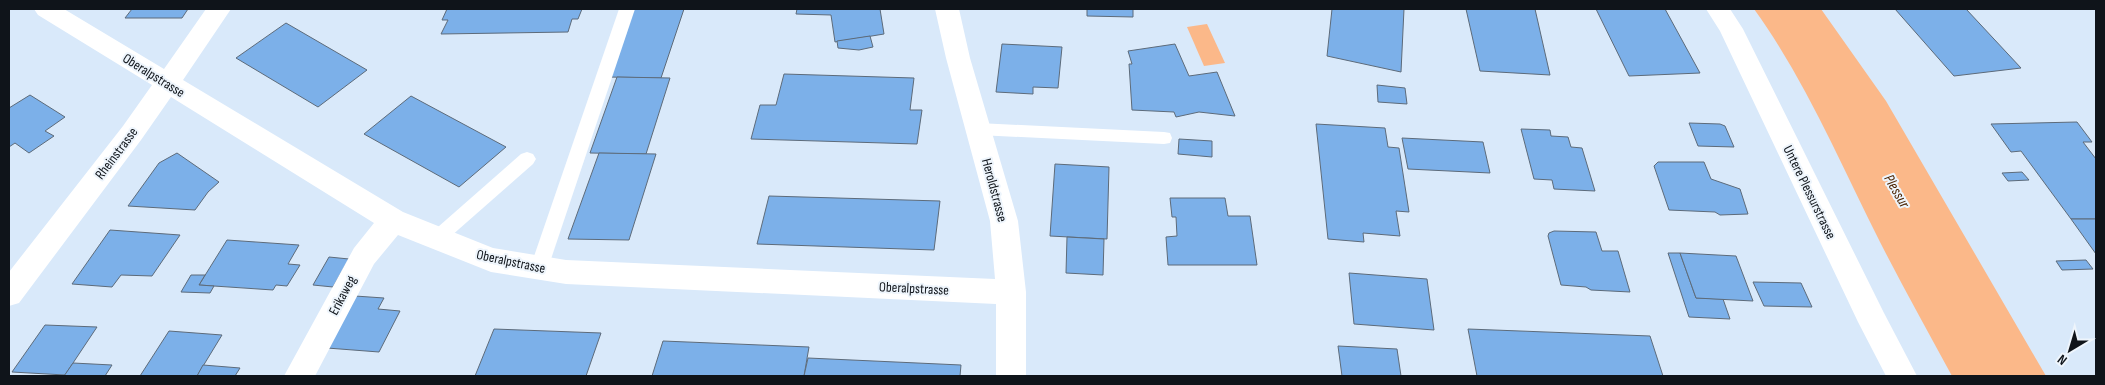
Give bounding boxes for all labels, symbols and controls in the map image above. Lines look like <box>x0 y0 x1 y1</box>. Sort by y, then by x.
street label: Oberalpstrasse <box>120 50 188 101</box>
street label: Rheinstrasse <box>91 124 141 183</box>
street label: Untere Plessurstrasse <box>1780 143 1840 242</box>
street label: Heroldstrasse <box>978 157 1011 224</box>
water label: Plessur <box>1879 171 1914 212</box>
street label: Oberalpstrasse <box>475 246 547 277</box>
street label: Erikaweg <box>325 272 360 318</box>
street label: Oberalpstrasse <box>879 278 949 299</box>
north arrow <box>2045 325 2095 375</box>
text: N <box>2054 351 2070 369</box>

